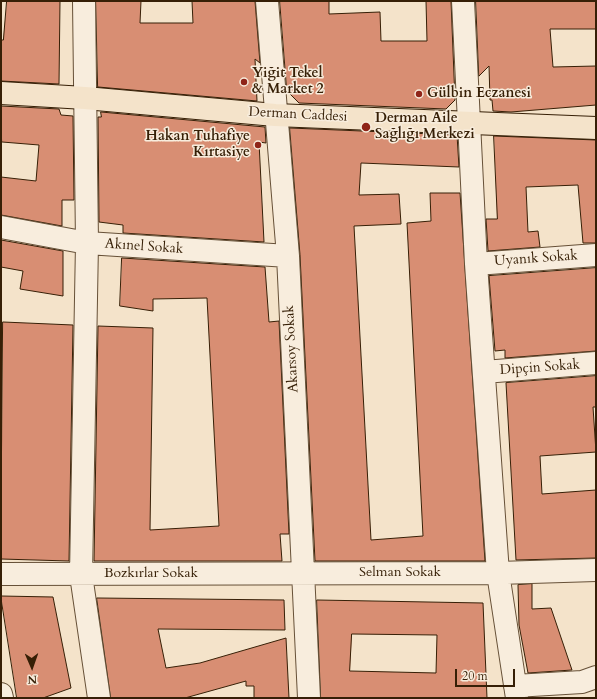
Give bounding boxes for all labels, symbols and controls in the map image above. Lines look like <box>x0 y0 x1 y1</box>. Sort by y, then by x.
place label: Yiğit Tekel & Market 2 <box>252 66 324 98</box>
marker: Yiğit Tekel & Market 2 <box>239 77 249 87</box>
place label: Gülbin Eczanesi <box>427 86 531 102</box>
marker: Gülbin Eczanesi <box>414 89 424 99</box>
street label: Derman Caddesi <box>248 104 348 126</box>
place label: Derman Aile Sağlığı Merkezi <box>375 111 475 144</box>
marker: Derman Aile Sağlığı Merkezi <box>360 121 372 133</box>
place label: Hakan Tuhafiye Kırtasiye <box>146 129 250 162</box>
marker: Hakan Tuhafiye Kırtasiye <box>253 140 263 150</box>
street label: Akınel Sokak <box>104 236 184 258</box>
street label: Uyanık Sokak <box>494 248 578 270</box>
street label: Akarsoy Sokak <box>281 305 303 393</box>
street label: Dipçin Sokak <box>499 357 581 379</box>
street label: Selman Sokak <box>359 565 441 581</box>
street label: Bozkırlar Sokak <box>104 566 198 582</box>
north arrow <box>12 647 52 687</box>
scale bar <box>457 661 517 687</box>
text: 20 m <box>462 668 488 684</box>
text: N <box>27 672 37 687</box>

